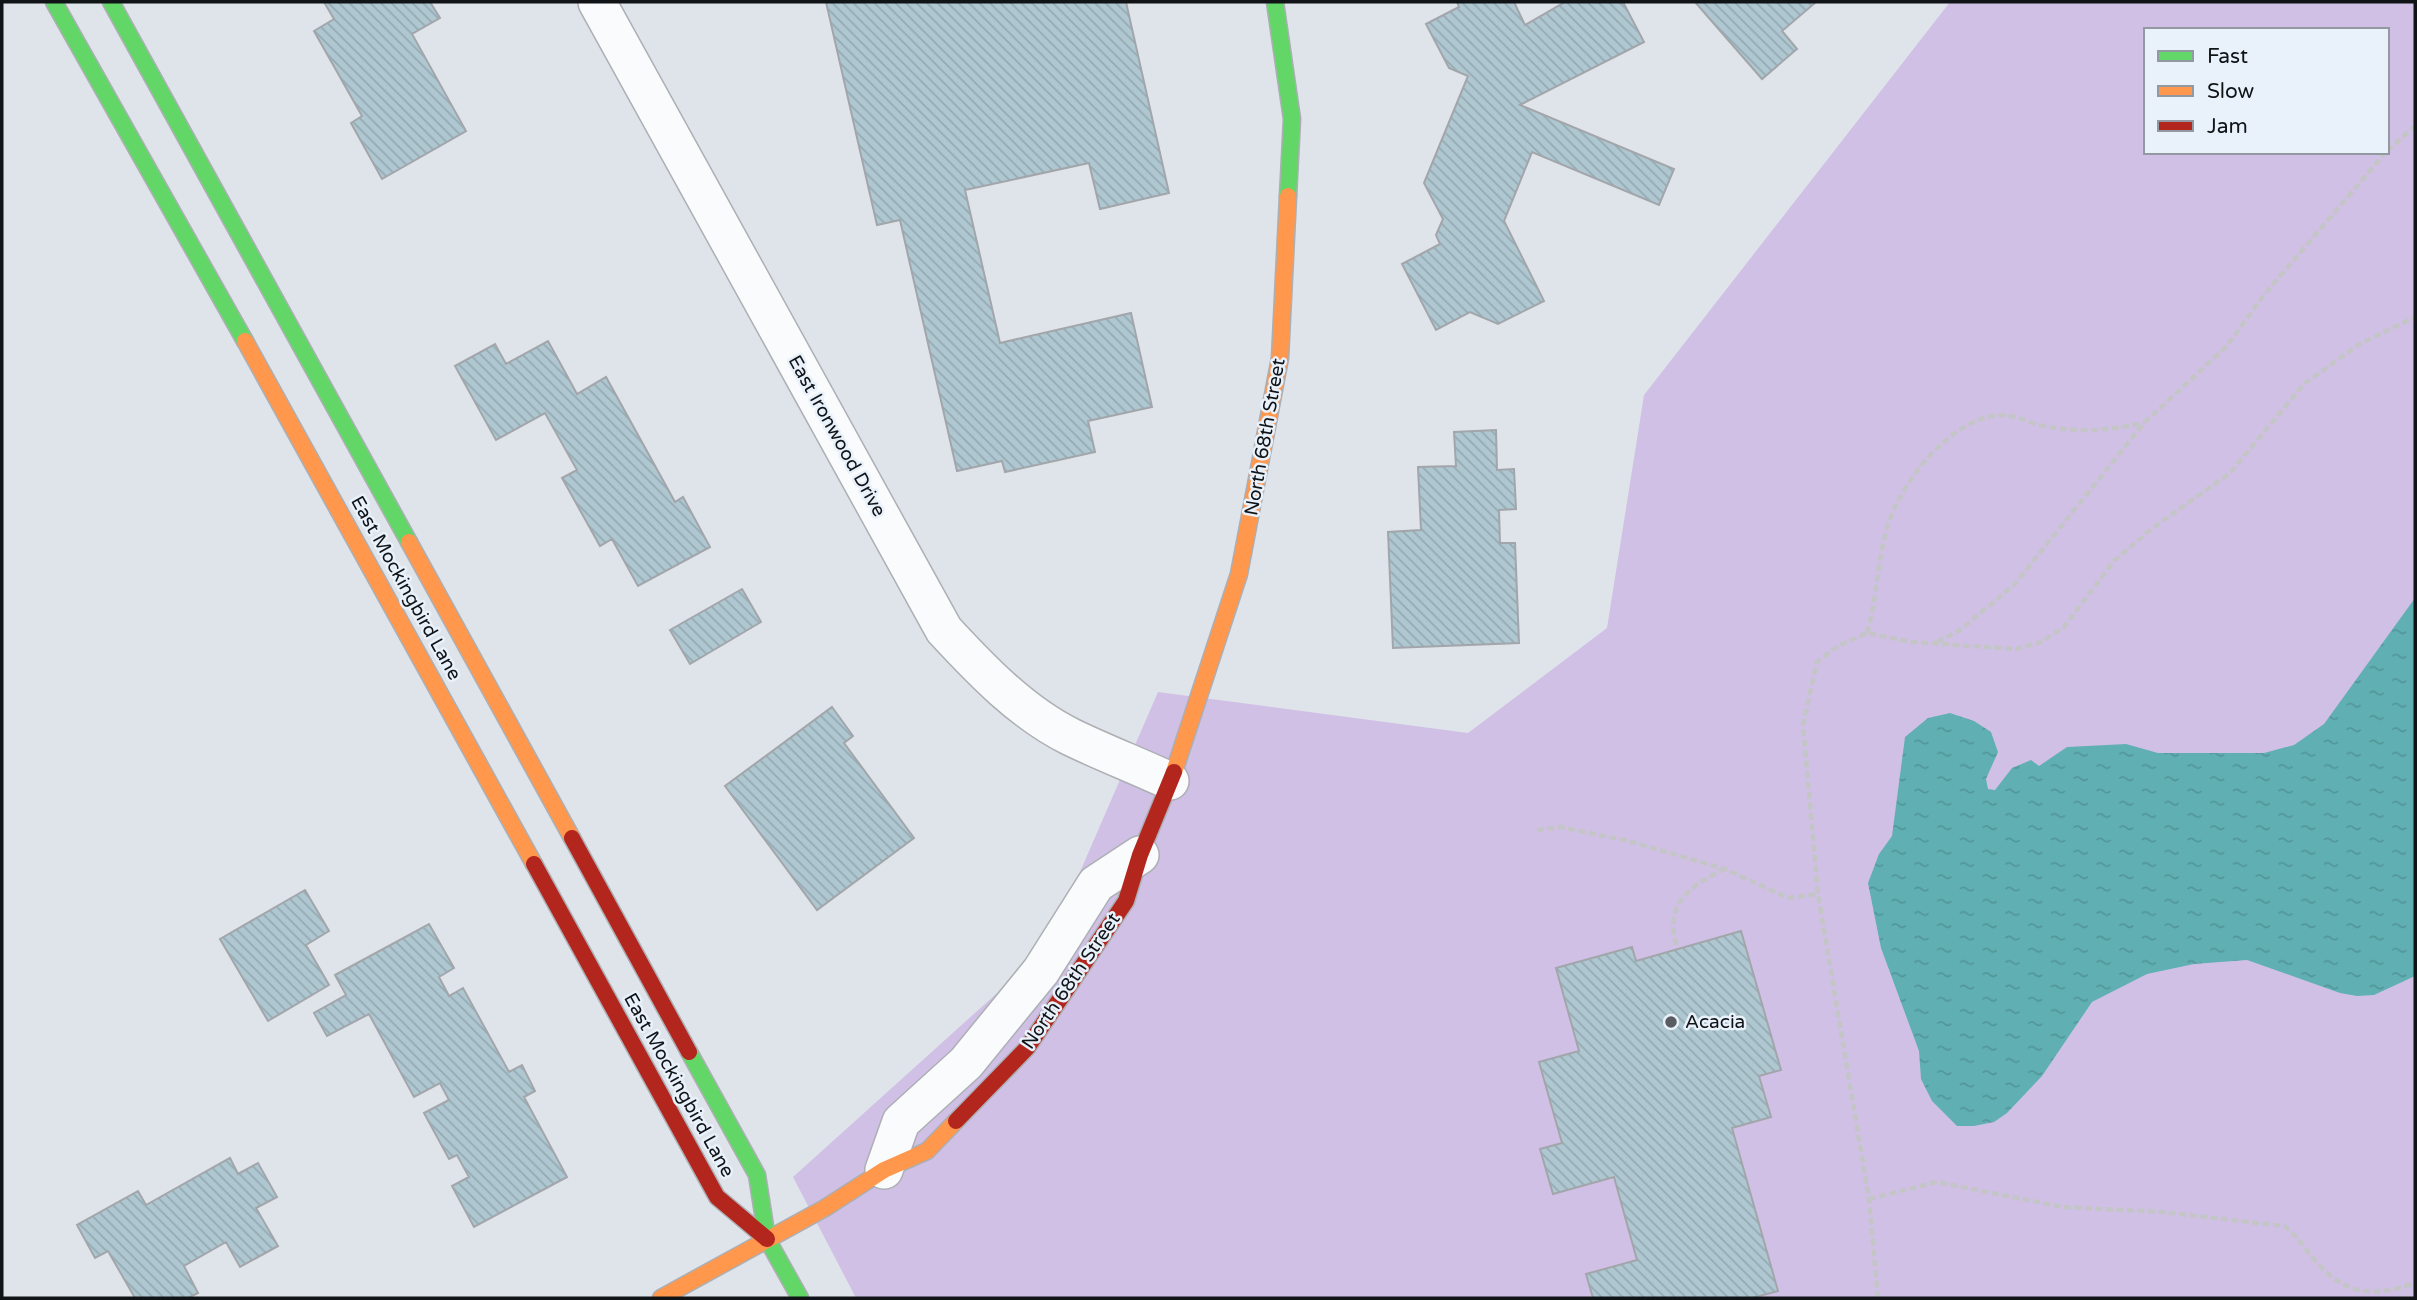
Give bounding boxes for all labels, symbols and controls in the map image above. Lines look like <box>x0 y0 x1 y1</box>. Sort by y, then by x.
legend <box>2144 28 2389 154</box>
text: Fast <box>2207 44 2248 69</box>
text: Slow <box>2207 79 2255 104</box>
text: Jam <box>2207 114 2248 139</box>
street label: East Ironwood Drive <box>784 352 890 520</box>
street label: North 68th Street <box>1240 357 1290 517</box>
street label: East Mockingbird Lane <box>346 492 466 684</box>
street label: North 68th Street <box>1017 909 1125 1053</box>
street label: East Mockingbird Lane <box>619 989 739 1181</box>
place label: Acacia <box>1685 1011 1745 1033</box>
marker: Acacia <box>1663 1014 1679 1030</box>

